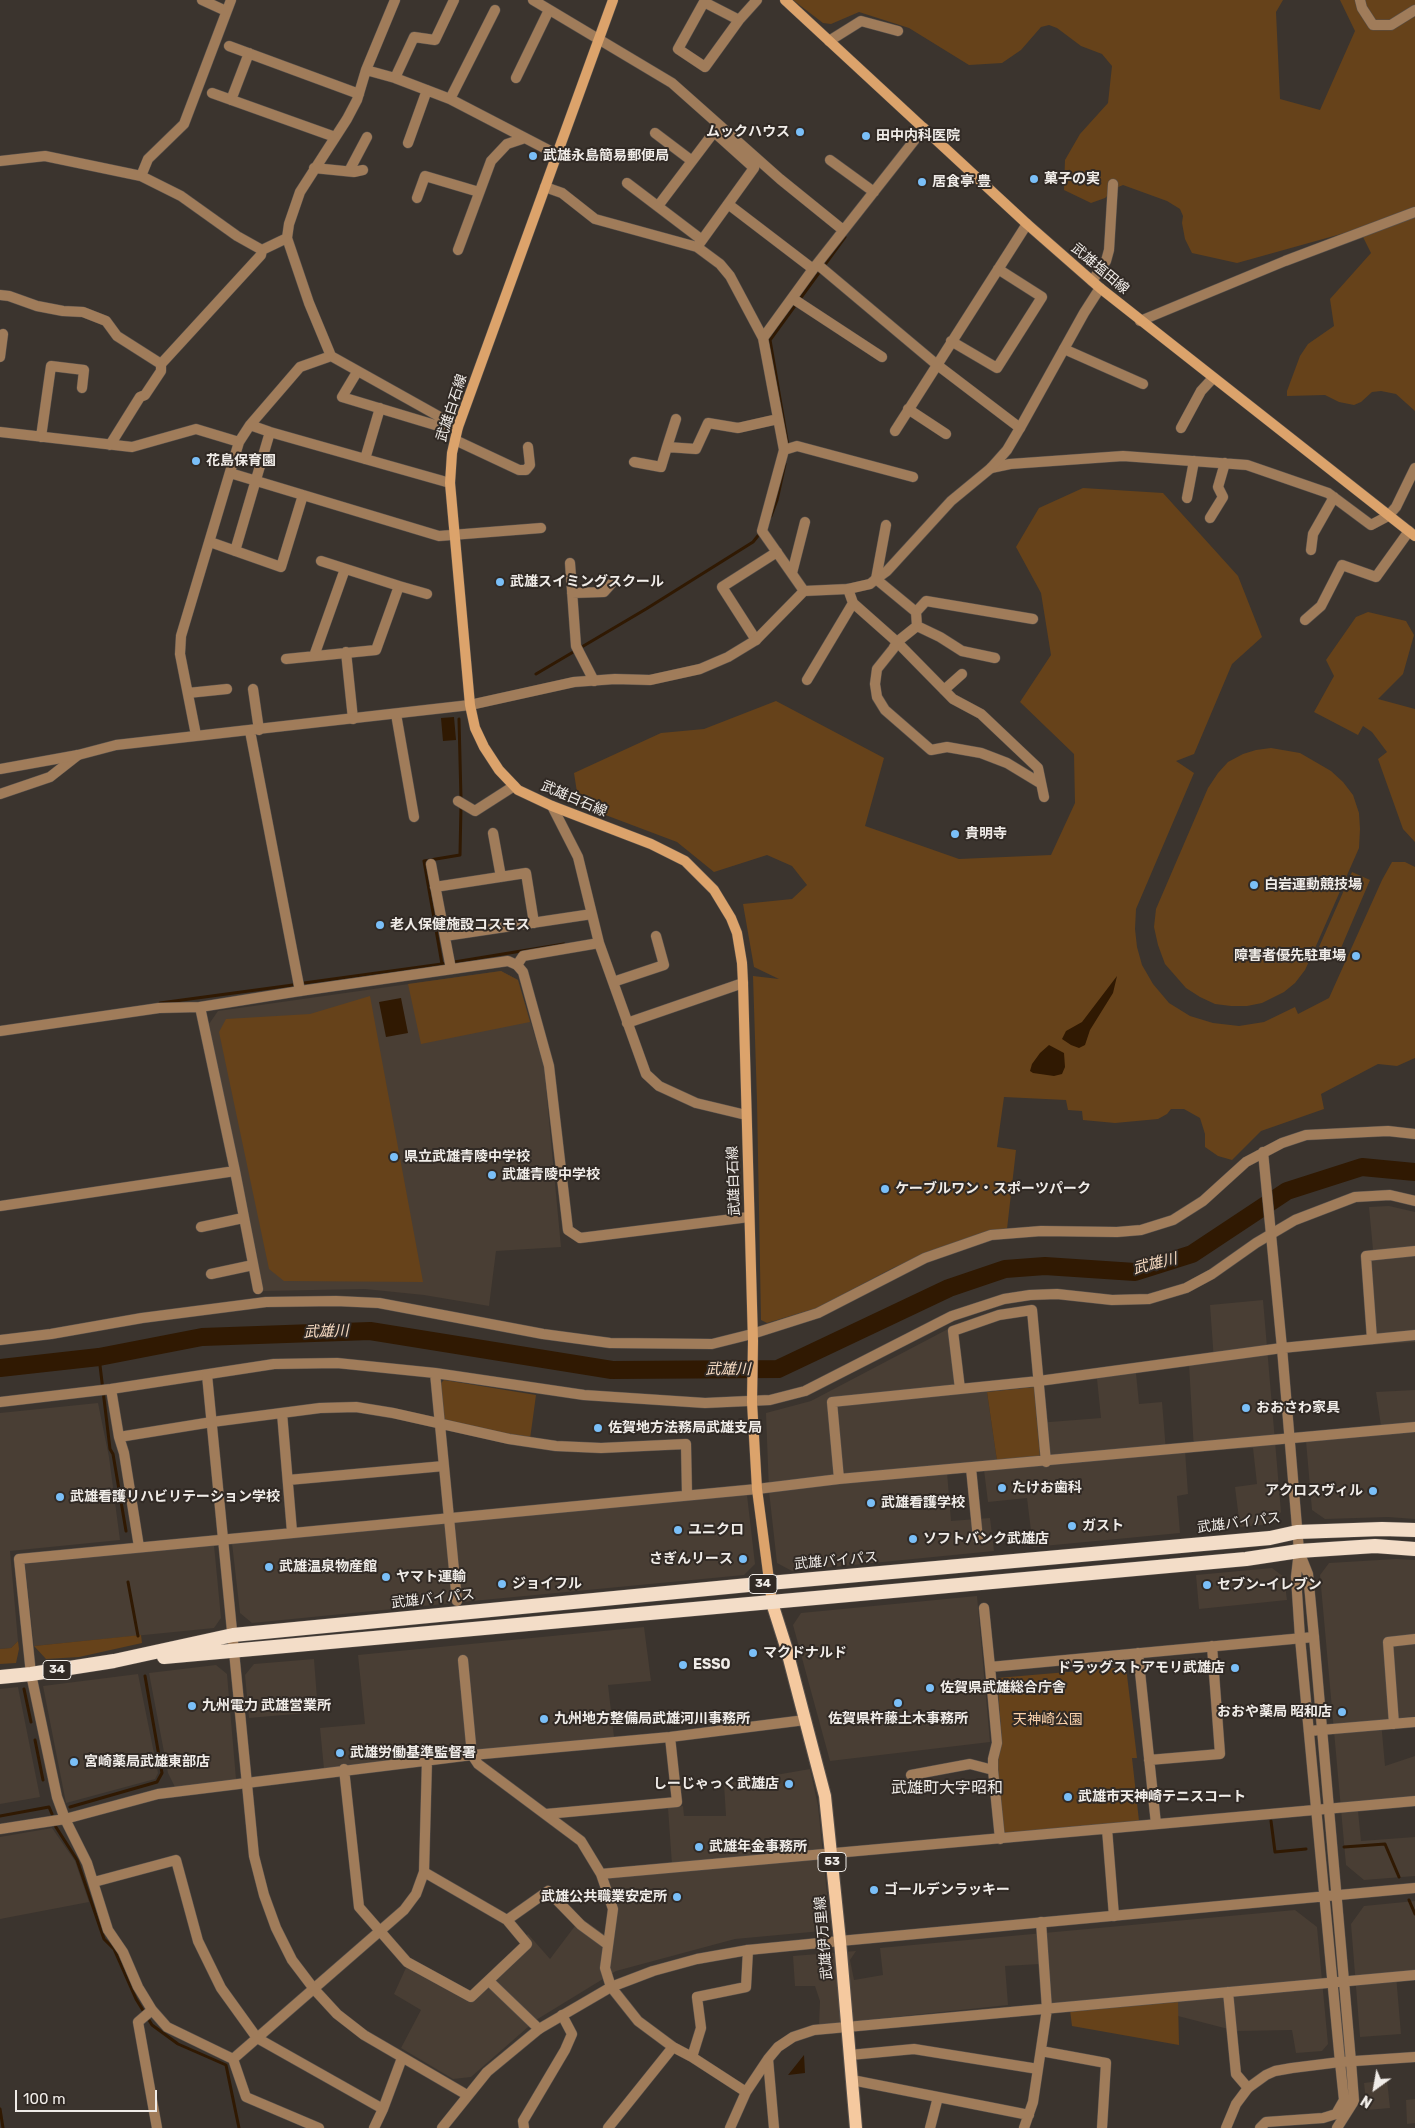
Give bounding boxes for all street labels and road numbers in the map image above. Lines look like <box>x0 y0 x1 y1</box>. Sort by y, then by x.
street label: 武雄塩田線 <box>1068 240 1132 298</box>
street label: 武雄白石線 <box>433 372 471 444</box>
street label: 武雄白石線 <box>539 778 609 820</box>
street label: 武雄白石線 <box>724 1146 744 1216</box>
street label: 武雄バイパス <box>1196 1510 1282 1536</box>
street label: 武雄バイパス <box>793 1549 879 1573</box>
road number: 34 <box>749 1575 777 1594</box>
street label: 武雄バイパス <box>390 1586 476 1612</box>
road number: 34 <box>43 1660 71 1680</box>
road number: 53 <box>818 1852 846 1871</box>
street label: 武雄伊万里線 <box>812 1895 836 1981</box>

